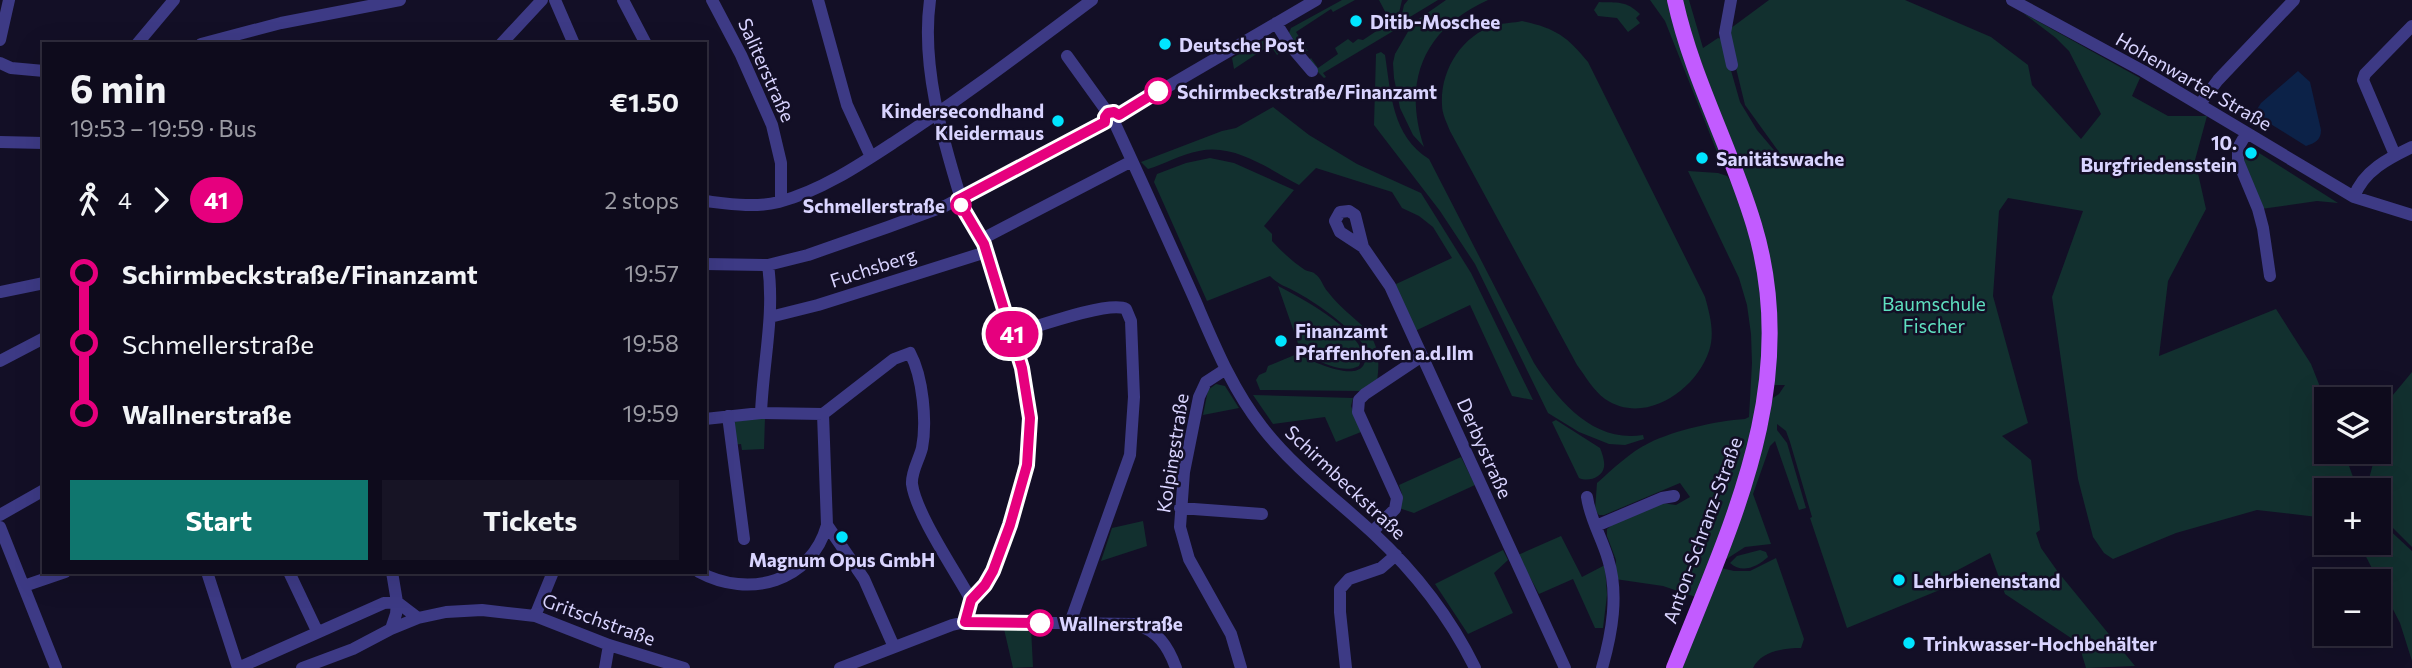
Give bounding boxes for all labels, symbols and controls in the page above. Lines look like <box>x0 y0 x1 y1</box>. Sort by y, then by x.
place label: Ditib-Moschee <box>1370 10 1500 33</box>
marker: Ditib-Moschee <box>1348 13 1364 29</box>
street label: Saliterstraße <box>734 15 800 125</box>
street label: Hohenwarter Straße <box>2112 27 2276 135</box>
place label: Deutsche Post <box>1179 33 1305 56</box>
marker: Deutsche Post <box>1157 36 1173 52</box>
text: 6 min <box>70 64 166 111</box>
marker: Schirmbeckstraße/Finanzamt <box>1145 78 1171 104</box>
place label: Schirmbeckstraße/Finanzamt <box>1177 80 1437 103</box>
text: €1.50 <box>610 86 679 117</box>
place label: Kindersecondhand Kleidermaus <box>881 99 1044 144</box>
marker: Kindersecondhand Kleidermaus <box>1050 113 1066 129</box>
text: 19:53 – 19:59 · Bus <box>70 114 257 142</box>
place label: 10. Burgfriedensstein <box>2081 131 2237 176</box>
marker: 10. Burgfriedensstein <box>2243 145 2259 161</box>
place label: Sanitätswache <box>1716 147 1844 170</box>
marker: Sanitätswache <box>1694 150 1710 166</box>
icon: walk <box>70 181 108 219</box>
icon: forward <box>142 181 180 219</box>
text: 41 <box>204 185 229 214</box>
text: 4 <box>118 186 132 214</box>
text: 2 stops <box>605 186 679 214</box>
place label: Schmellerstraße <box>803 194 945 217</box>
marker: Schmellerstraße <box>951 195 971 215</box>
street label: Fuchsberg <box>827 242 919 292</box>
text: Schirmbeckstraße/Finanzamt <box>122 258 478 289</box>
text: 19:57 <box>624 259 679 287</box>
park label: Baumschule Fischer <box>1882 292 1986 337</box>
line badge: 41 <box>981 311 1044 357</box>
text: 41 <box>1000 319 1024 348</box>
place label: Finanzamt Pfaffenhofen a.d.Ilm <box>1295 319 1474 364</box>
text: Schmellerstraße <box>122 328 314 359</box>
text: 19:58 <box>623 329 679 357</box>
marker: Finanzamt Pfaffenhofen a.d.Ilm <box>1273 333 1289 349</box>
map controls <box>2314 387 2391 646</box>
button: layers <box>2314 387 2391 464</box>
street label: Kolpingstraße <box>1151 392 1193 514</box>
street label: Derbystraße <box>1453 394 1517 502</box>
text: Wallnerstraße <box>122 398 291 429</box>
text: 19:59 <box>623 399 679 427</box>
street label: Schirmbeckstraße <box>1281 420 1411 544</box>
street label: Anton-Schranz-Straße <box>1658 434 1746 626</box>
button: + <box>2314 478 2391 555</box>
button: Start <box>70 480 368 560</box>
button: Tickets <box>382 480 679 560</box>
marker: Magnum Opus GmbH <box>834 529 850 545</box>
place label: Magnum Opus GmbH <box>749 548 935 571</box>
place label: Lehrbienenstand <box>1913 569 2060 592</box>
button: − <box>2314 569 2391 646</box>
marker: Lehrbienenstand <box>1891 572 1907 588</box>
street label: Gritschstraße <box>539 588 659 650</box>
marker: Wallnerstraße <box>1027 610 1053 636</box>
place label: Wallnerstraße <box>1059 612 1183 635</box>
place label: Trinkwasser-Hochbehälter <box>1923 632 2157 655</box>
marker: Trinkwasser-Hochbehälter <box>1901 635 1917 651</box>

